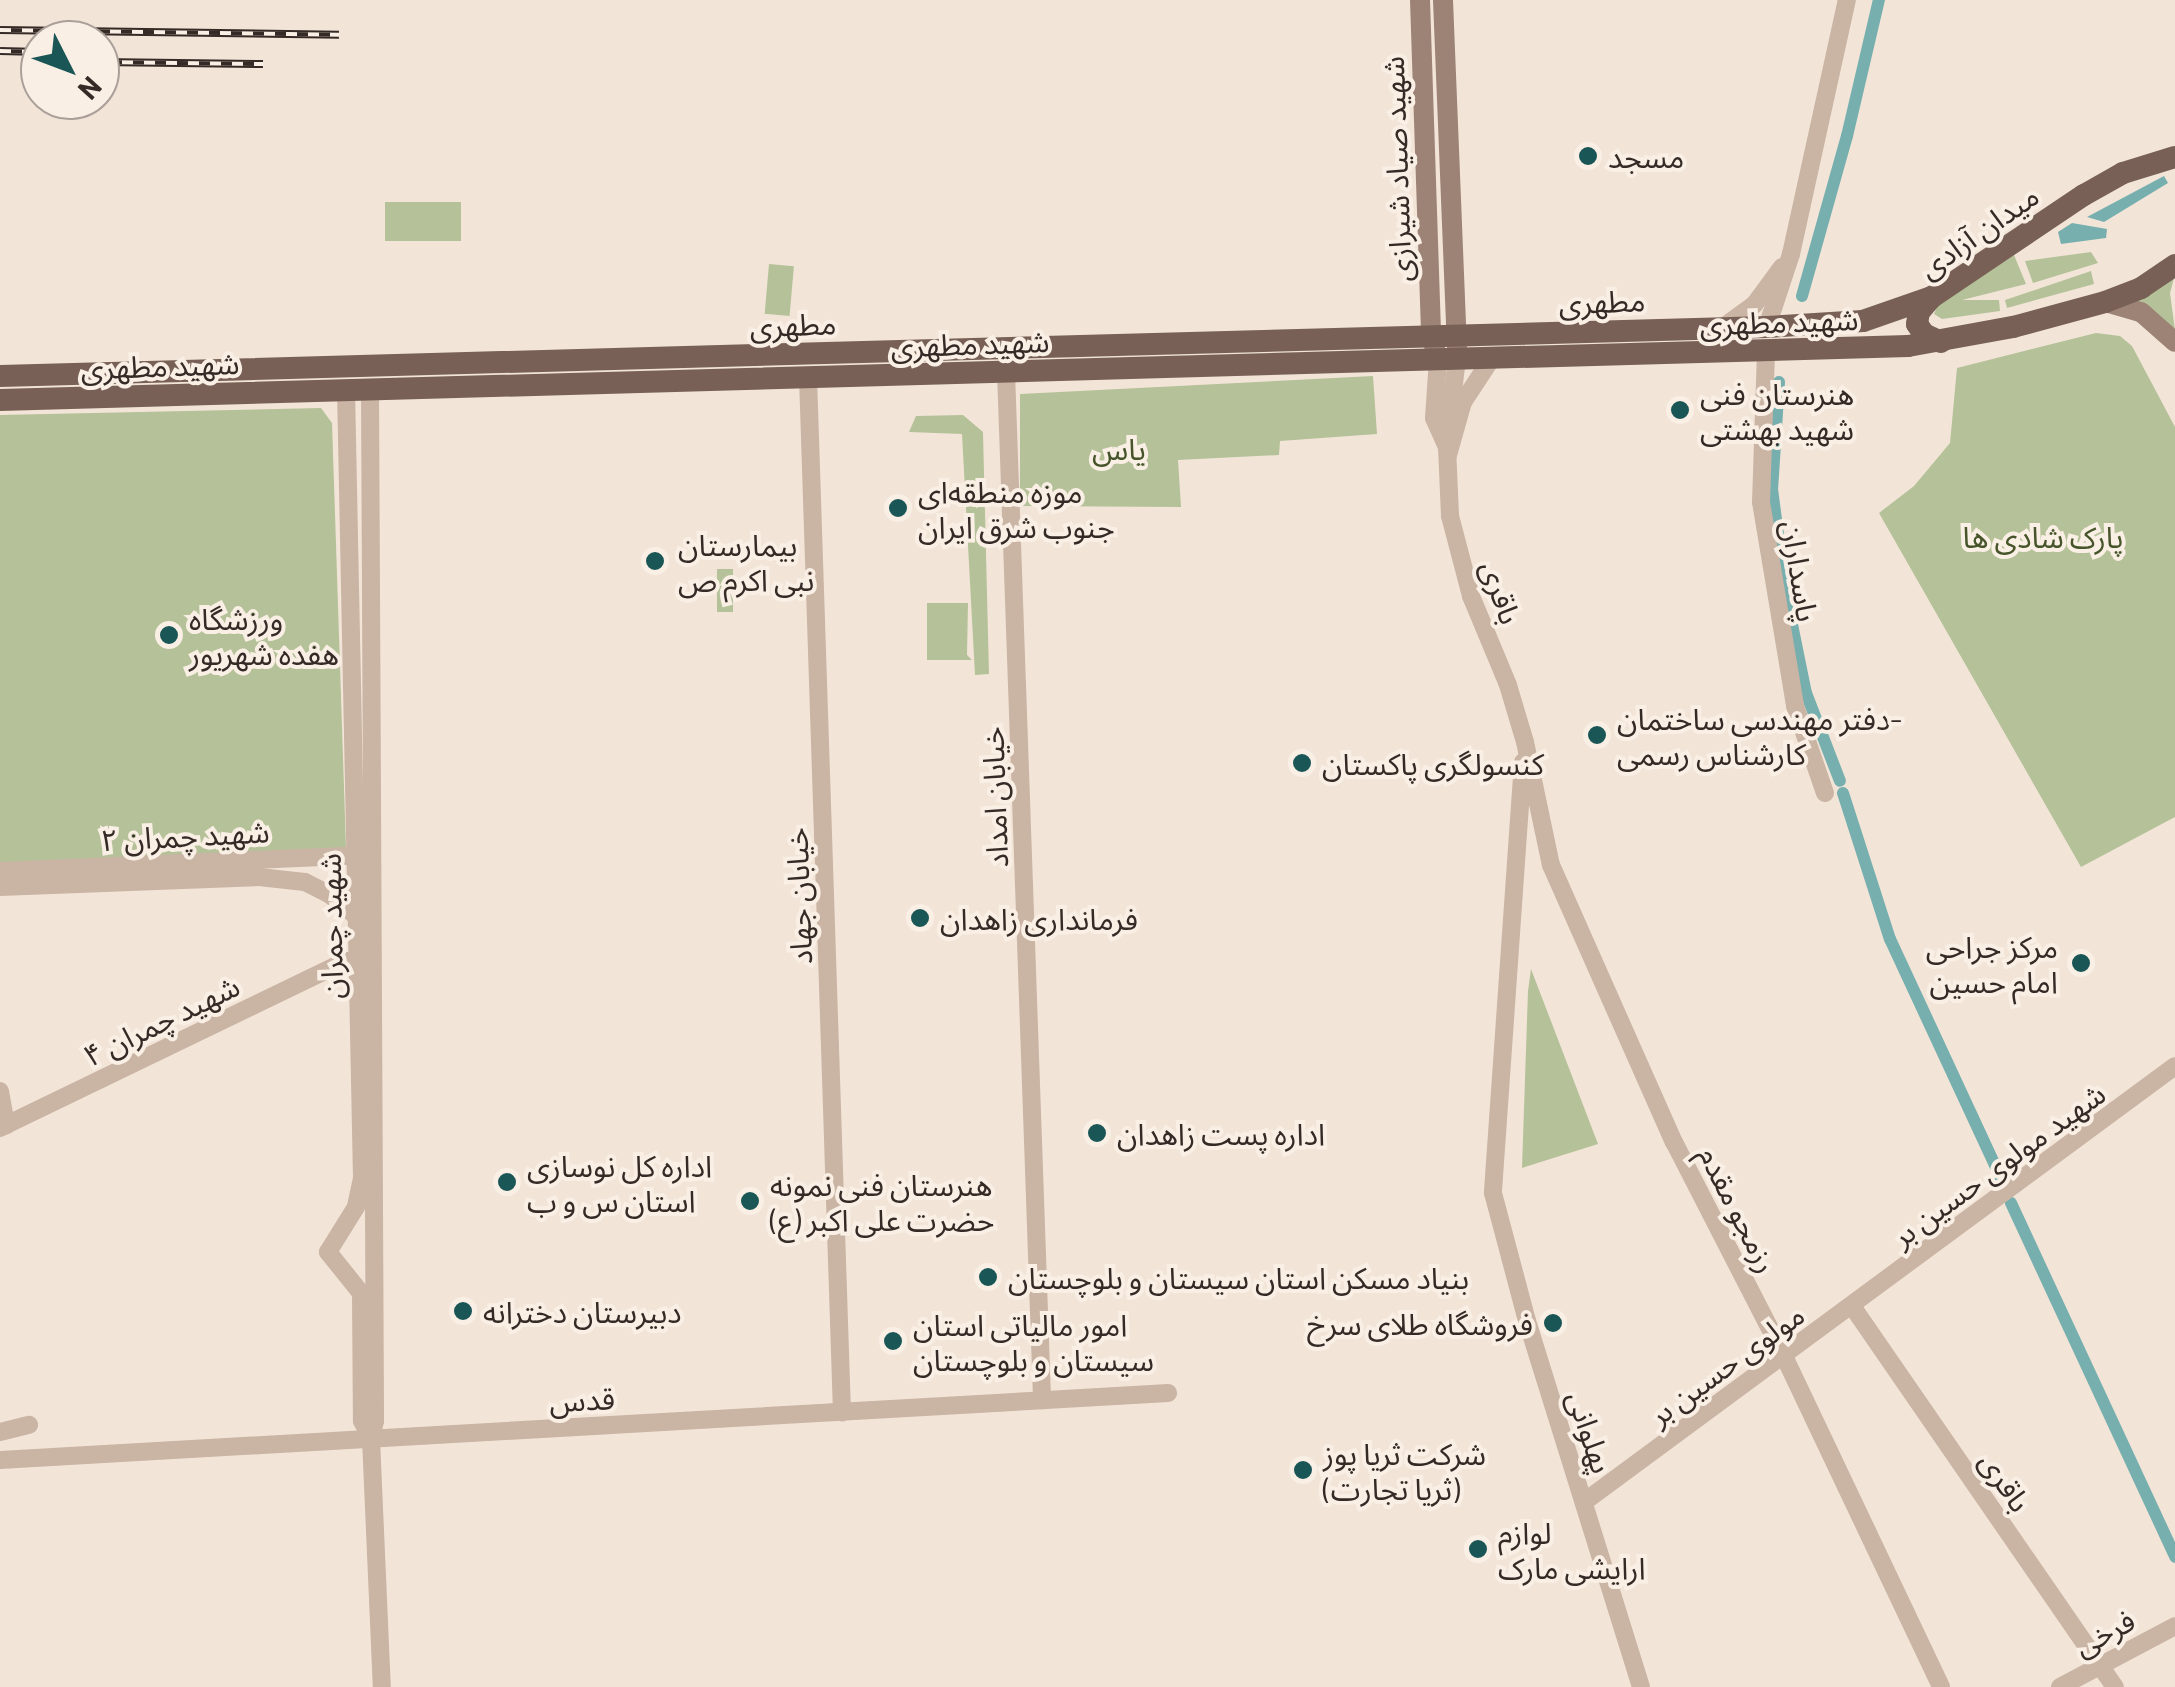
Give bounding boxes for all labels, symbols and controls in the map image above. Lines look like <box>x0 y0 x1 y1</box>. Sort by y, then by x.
north arrow <box>20 20 120 120</box>
street label: شهید صیاد شیرازی <box>1374 55 1418 283</box>
text: N <box>72 70 110 107</box>
place label: مسجد <box>1608 138 1684 174</box>
marker: مسجد <box>1577 145 1599 167</box>
street label: میدان آزادی <box>1911 177 2045 285</box>
street label: مطهری <box>1558 281 1646 321</box>
street label: شهید مطهری <box>1699 300 1859 342</box>
street label: مطهری <box>749 304 837 344</box>
street label: شهید مطهری <box>890 322 1050 364</box>
street label: شهید مطهری <box>80 344 240 386</box>
place label: هنرستان فنی شهید بهشتی <box>1700 375 1854 446</box>
marker: هنرستان فنی شهید بهشتی <box>1669 399 1691 421</box>
park label: یاس <box>1092 430 1146 466</box>
place label: موزه منطقه‌ای جنوب شرق ایران <box>918 473 1115 544</box>
marker: موزه منطقه‌ای جنوب شرق ایران <box>887 497 909 519</box>
street label: پاسداران <box>1775 518 1827 624</box>
park label: پارک شادی ها <box>1962 518 2124 554</box>
place label: بیمارستان نبی اکرم ص <box>678 526 814 596</box>
marker: بیمارستان نبی اکرم ص <box>642 548 668 574</box>
street label: باقری <box>1474 555 1530 629</box>
place label: ورزشگاه هفده شهریور <box>189 600 339 670</box>
marker: ورزشگاه هفده شهریور <box>158 624 180 646</box>
place label: دفتر مهندسی ساختمان- کارشناس رسمی <box>1617 700 1902 770</box>
marker: دفتر مهندسی ساختمان- کارشناس رسمی <box>1586 724 1608 746</box>
street label: خیابان امداد <box>974 726 1014 868</box>
place label: کنسولگری پاکستان <box>1322 745 1544 781</box>
marker: کنسولگری پاکستان <box>1291 752 1313 774</box>
street label: شهید چمران ۲ <box>100 813 270 857</box>
street label: خیابان جهاد <box>778 827 818 965</box>
street label: شهید چمران <box>311 853 349 999</box>
place label: فرمانداری زاهدان <box>940 900 1138 936</box>
marker: فرمانداری زاهدان <box>909 907 931 929</box>
place label: مرکز جراحی امام حسین <box>1926 928 2058 998</box>
marker: مرکز جراحی امام حسین <box>2068 950 2094 976</box>
street label: شهید چمران ۴ <box>77 967 245 1073</box>
street label: شهید مولوی حسین بر <box>1884 1075 2112 1253</box>
place label: اداره پست زاهدان <box>1117 1115 1325 1151</box>
marker: اداره پست زاهدان <box>1086 1122 1108 1144</box>
street label: رزمجو مقدم <box>1692 1140 1786 1278</box>
place label: اداره کل نوسازی استان س و ب <box>527 1147 712 1218</box>
place label: هنرستان فنی نمونه حضرت علی اکبر (ع) <box>770 1166 995 1236</box>
marker: اداره کل نوسازی استان س و ب <box>496 1171 518 1193</box>
marker: هنرستان فنی نمونه حضرت علی اکبر (ع) <box>739 1190 761 1212</box>
place label: بنیاد مسکن استان سیستان و بلوچستان <box>1008 1259 1469 1295</box>
marker: بنیاد مسکن استان سیستان و بلوچستان <box>977 1266 999 1288</box>
place label: دبیرستان دخترانه <box>483 1293 682 1329</box>
street label: مولوی حسین بر <box>1641 1296 1811 1432</box>
marker: دبیرستان دخترانه <box>452 1300 474 1322</box>
place label: فروشگاه طلای سرخ <box>1307 1305 1533 1341</box>
place label: امور مالیاتی استان سیستان و بلوچستان <box>913 1306 1154 1376</box>
marker: فروشگاه طلای سرخ <box>1542 1312 1564 1334</box>
marker: امور مالیاتی استان سیستان و بلوچستان <box>882 1330 904 1352</box>
street label: قدس <box>548 1379 616 1419</box>
street label: پهلوانی <box>1561 1386 1621 1478</box>
place label: شرکت ثریا پوز (ثریا تجارت) <box>1323 1435 1486 1506</box>
street label: باقری <box>1973 1444 2039 1518</box>
marker: شرکت ثریا پوز (ثریا تجارت) <box>1292 1459 1314 1481</box>
place label: لوازم ارایشی مارک <box>1498 1514 1646 1584</box>
marker: لوازم ارایشی مارک <box>1467 1538 1489 1560</box>
street label: فرخی <box>2067 1601 2141 1663</box>

